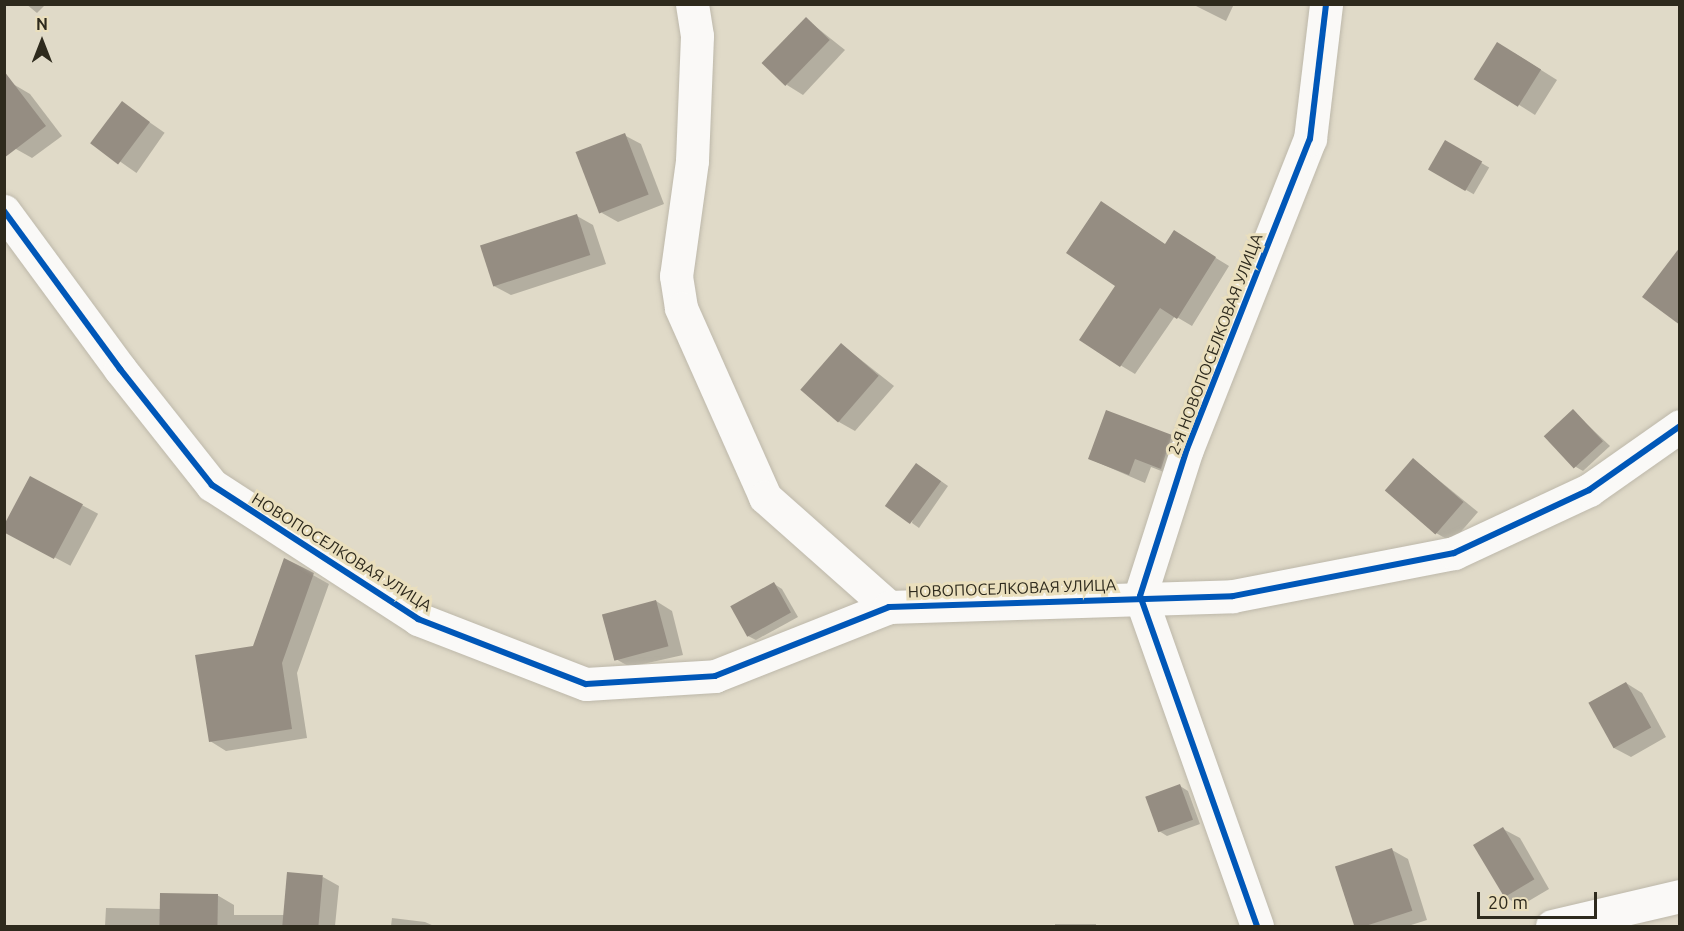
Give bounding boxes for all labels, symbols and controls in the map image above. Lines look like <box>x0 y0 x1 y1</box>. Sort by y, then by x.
north arrow <box>12 12 72 72</box>
text: N <box>36 15 48 33</box>
street label: 2-Я НОВОПОСЕЛКОВАЯ УЛИЦА <box>1164 231 1266 457</box>
street label: НОВОПОСЕЛКОВАЯ УЛИЦА <box>249 489 435 615</box>
street label: НОВОПОСЕЛКОВАЯ УЛИЦА <box>908 575 1116 601</box>
scale bar <box>1480 880 1600 918</box>
text: 20 m <box>1488 892 1528 912</box>

